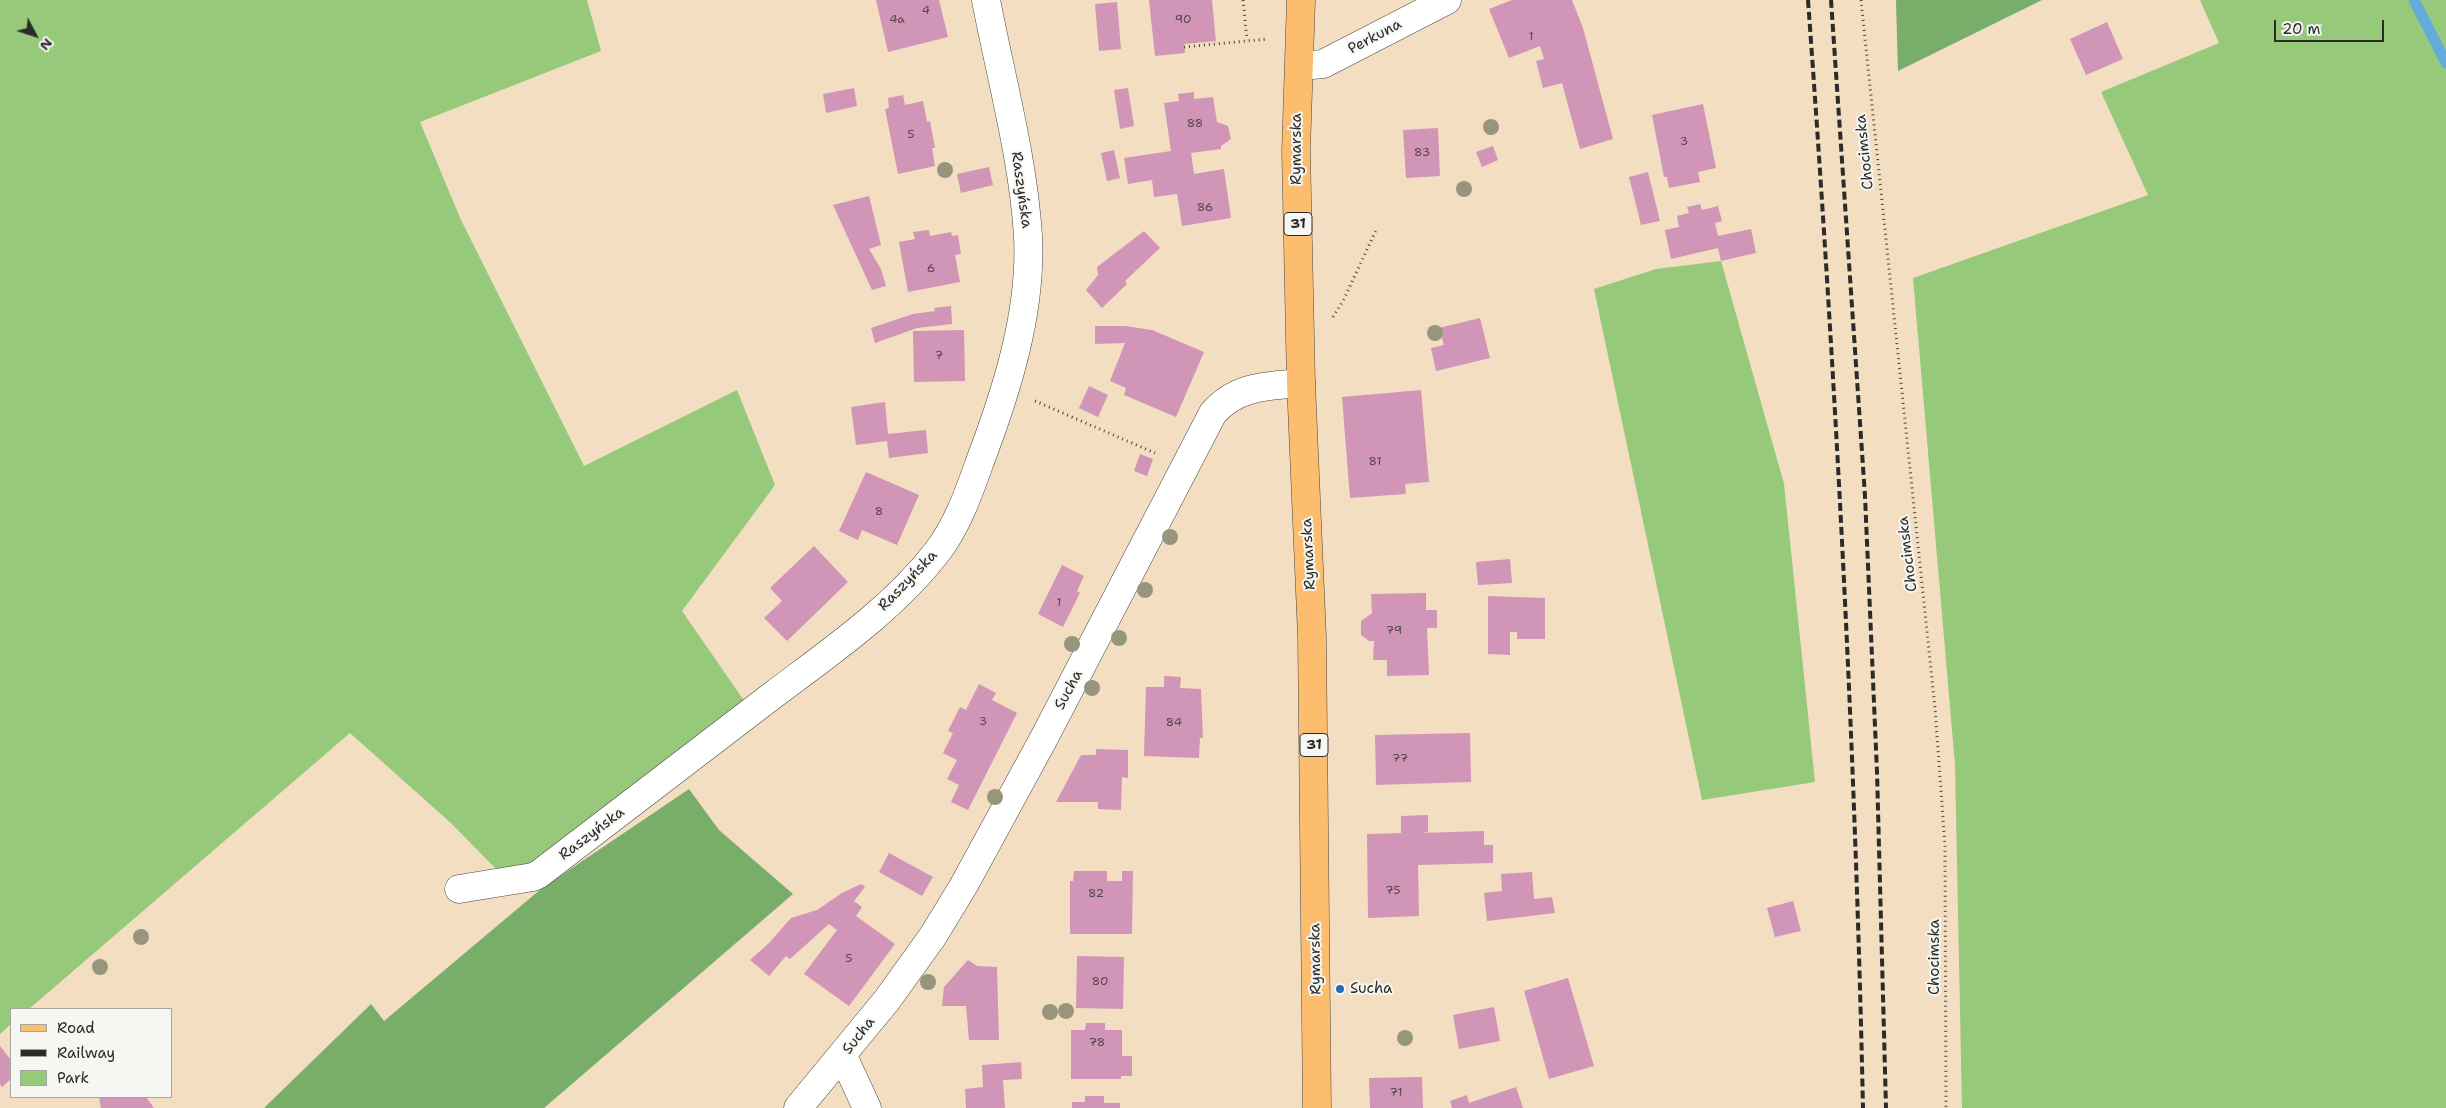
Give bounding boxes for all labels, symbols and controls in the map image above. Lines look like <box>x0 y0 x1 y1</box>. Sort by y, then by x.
house number: 4 <box>922 4 930 18</box>
north arrow <box>10 10 60 60</box>
scale bar <box>2276 10 2386 42</box>
house number: 4a <box>889 13 905 27</box>
house number: 90 <box>1175 13 1191 27</box>
street label: Perkuna <box>1345 15 1405 59</box>
text: 20 m <box>2282 19 2321 39</box>
house number: 1 <box>1528 30 1534 44</box>
text: N <box>36 35 57 55</box>
street label: Rymarska <box>1288 113 1306 185</box>
street label: Chocimska <box>1852 113 1878 191</box>
house number: 88 <box>1187 117 1203 131</box>
house number: 5 <box>907 128 915 142</box>
house number: 3 <box>1680 135 1688 149</box>
house number: 83 <box>1414 146 1430 160</box>
street label: Raszyńska <box>1007 150 1035 230</box>
house number: 86 <box>1197 201 1213 215</box>
road number: 31 <box>1284 212 1312 235</box>
house number: 6 <box>927 262 935 276</box>
house number: 7 <box>935 349 943 363</box>
house number: 81 <box>1369 455 1381 469</box>
house number: 8 <box>875 505 883 519</box>
street label: Chocimska <box>1894 515 1922 593</box>
street label: Rymarska <box>1298 518 1320 590</box>
street label: Raszyńska <box>875 547 941 615</box>
house number: 1 <box>1056 596 1062 610</box>
house number: 79 <box>1386 624 1402 638</box>
street label: Sucha <box>1051 667 1087 713</box>
house number: 3 <box>979 715 987 729</box>
house number: 84 <box>1166 716 1182 730</box>
road number: 31 <box>1300 734 1328 756</box>
house number: 77 <box>1392 752 1408 766</box>
street label: Raszyńska <box>556 804 628 864</box>
house number: 75 <box>1385 884 1401 898</box>
house number: 82 <box>1088 887 1104 901</box>
street label: Chocimska <box>1926 919 1944 995</box>
street label: Rymarska <box>1306 923 1326 995</box>
house number: 5 <box>845 952 853 966</box>
house number: 80 <box>1092 975 1108 989</box>
place label: Sucha <box>1350 980 1392 998</box>
marker: Sucha <box>1334 983 1346 995</box>
legend <box>10 1008 172 1098</box>
street label: Sucha <box>839 1014 879 1058</box>
text: Road <box>57 1018 95 1038</box>
house number: 78 <box>1089 1036 1105 1050</box>
text: Railway <box>57 1043 115 1063</box>
text: Park <box>57 1068 89 1088</box>
house number: 71 <box>1390 1086 1402 1100</box>

